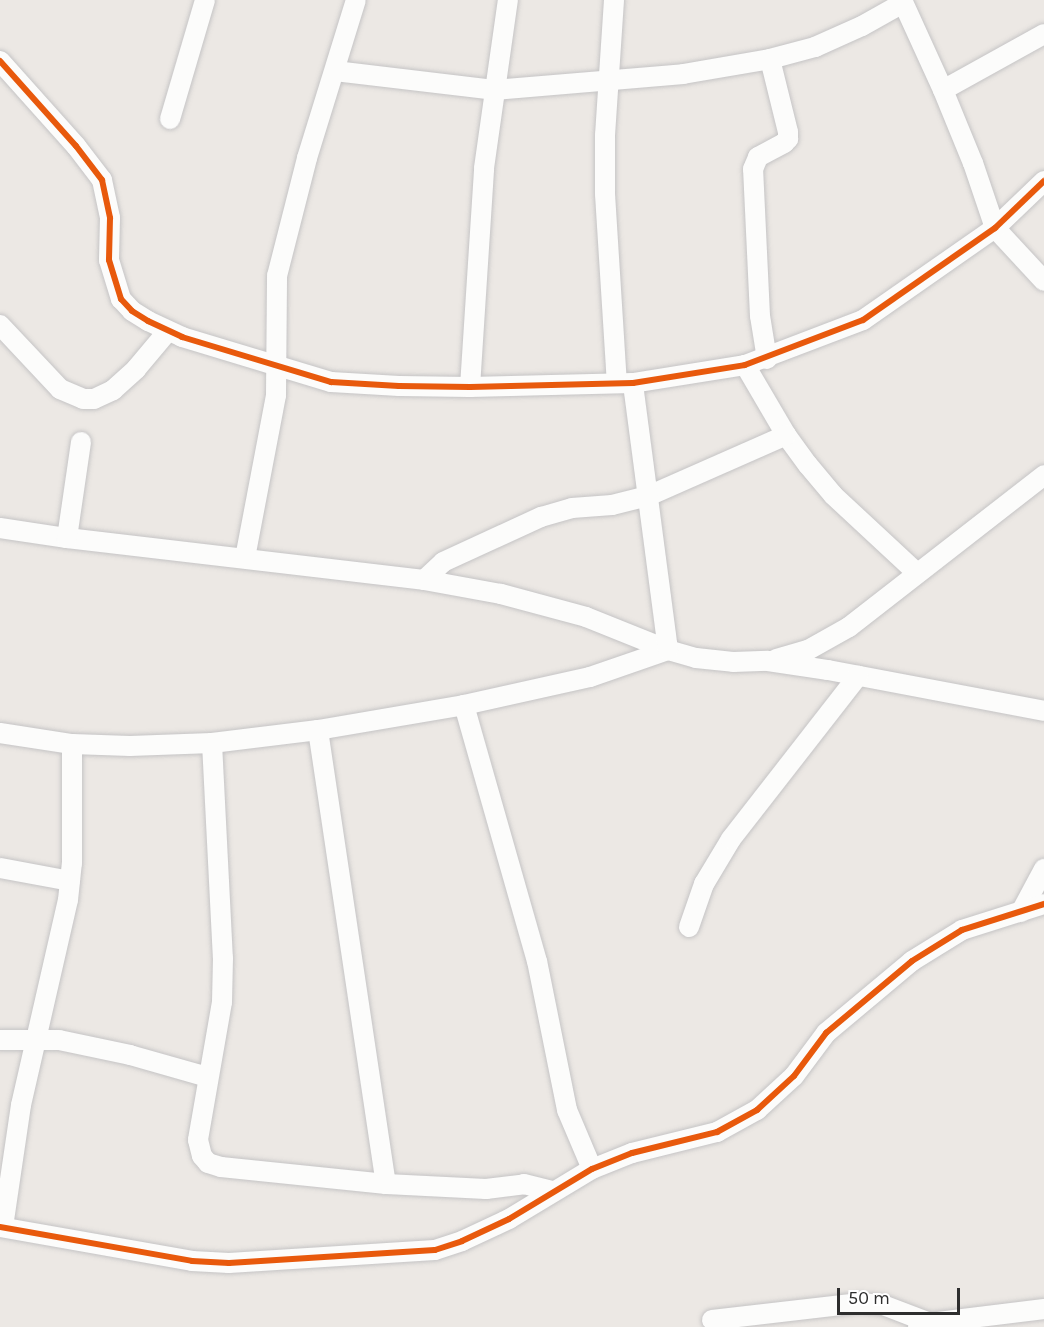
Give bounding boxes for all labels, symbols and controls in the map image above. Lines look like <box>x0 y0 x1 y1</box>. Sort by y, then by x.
scale bar <box>840 1276 963 1314</box>
text: 50 m <box>848 1287 890 1309</box>

